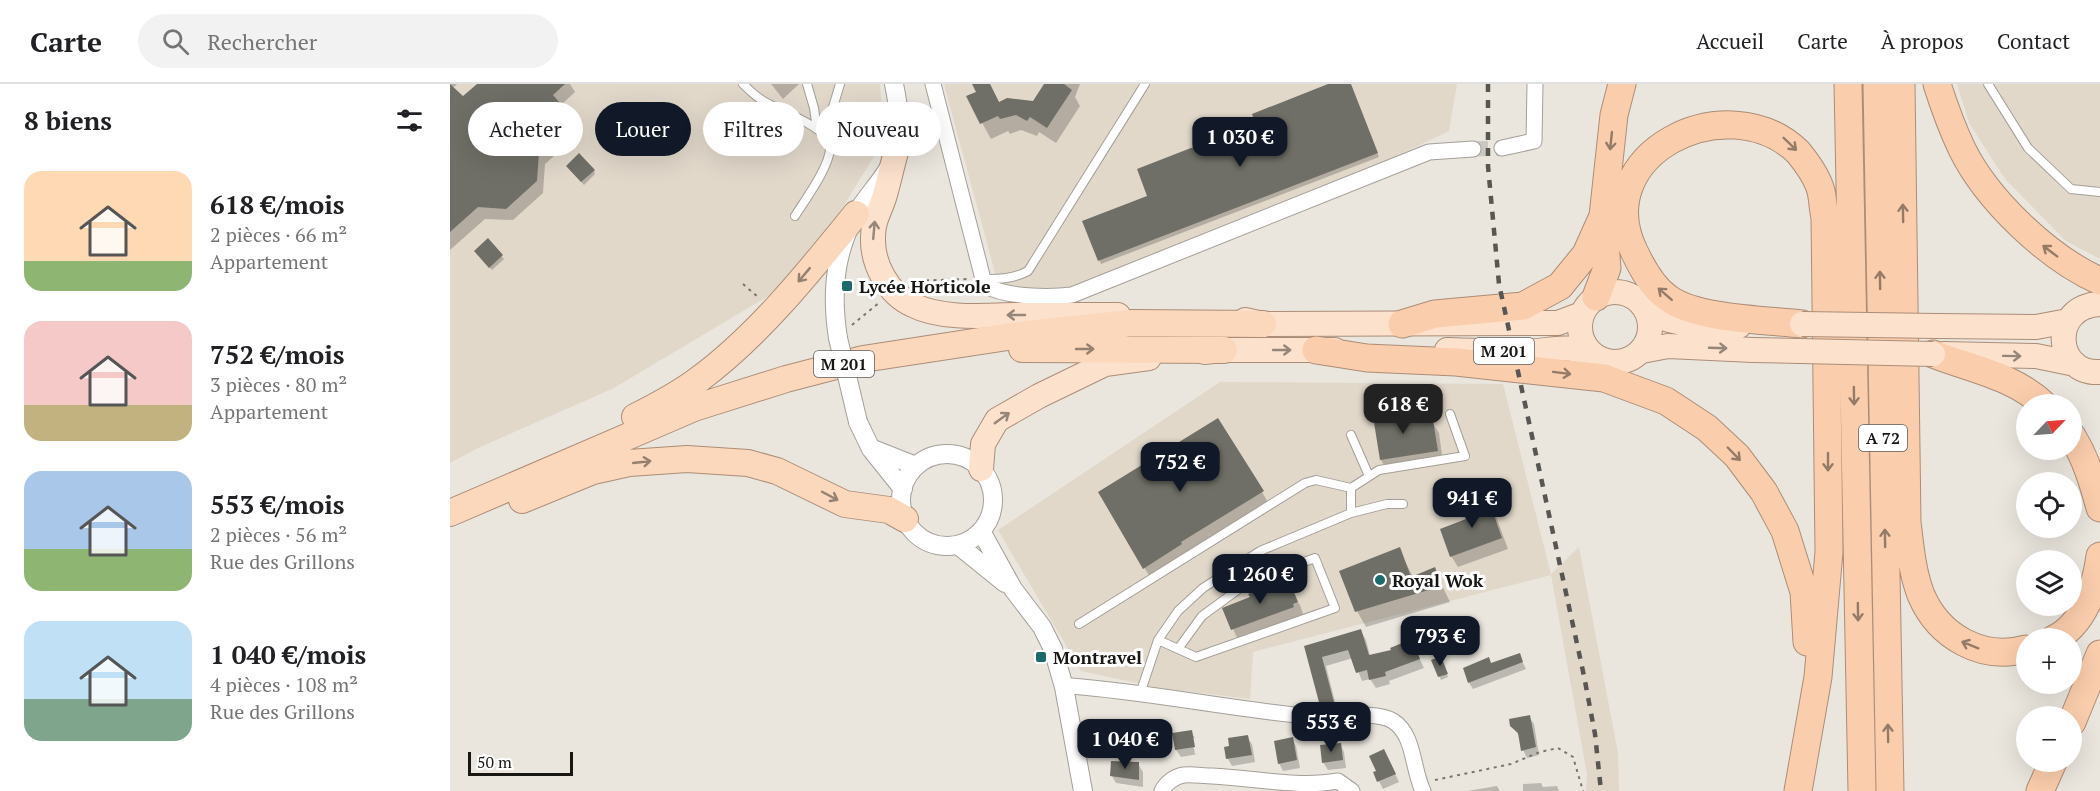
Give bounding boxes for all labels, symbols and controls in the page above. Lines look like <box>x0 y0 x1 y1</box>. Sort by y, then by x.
search box <box>138 14 558 68</box>
text: Carte <box>30 23 102 60</box>
icon: search <box>159 25 192 58</box>
text: Rechercher <box>207 27 317 56</box>
text: Accueil <box>1696 27 1764 55</box>
text: Carte <box>1797 27 1848 55</box>
text: À propos <box>1881 27 1964 55</box>
text: Contact <box>1997 27 2070 55</box>
chip: Acheter <box>468 102 583 156</box>
chip: Louer <box>595 102 691 156</box>
chip: Filtres <box>703 102 804 156</box>
chip: Nouveau <box>816 102 941 156</box>
text: 8 biens <box>24 103 112 137</box>
icon: filters <box>393 104 426 137</box>
pin: 1 030 € <box>1185 117 1295 168</box>
text: 1 030 € <box>1206 123 1274 150</box>
one-way arrow <box>1605 131 1616 151</box>
one-way arrow <box>1782 136 1797 151</box>
text: 618 €/mois <box>210 187 345 221</box>
icon: home <box>72 195 144 267</box>
one-way arrow <box>1897 204 1909 224</box>
text: 2 pièces · 66 m² <box>210 221 347 248</box>
one-way arrow <box>869 221 880 241</box>
one-way arrow <box>2042 245 2058 257</box>
text: Appartement <box>210 248 328 275</box>
one-way arrow <box>797 267 811 282</box>
one-way arrow <box>1875 270 1886 290</box>
place label: Lycée Horticole <box>859 274 991 298</box>
marker: Lycée Horticole <box>840 279 854 293</box>
one-way arrow <box>1658 287 1673 301</box>
one-way arrow <box>1007 309 1027 321</box>
text: 752 €/mois <box>210 337 345 371</box>
road number: M 201 <box>1474 338 1534 364</box>
one-way arrow <box>1074 343 1094 355</box>
one-way arrow <box>1708 343 1728 354</box>
one-way arrow <box>1272 344 1292 356</box>
icon: home <box>72 345 144 417</box>
one-way arrow <box>2002 350 2022 361</box>
road number: M 201 <box>814 351 874 377</box>
one-way arrow <box>1552 368 1571 379</box>
text: 3 pièces · 80 m² <box>210 371 347 398</box>
pin: 618 € <box>1361 384 1445 435</box>
one-way arrow <box>1848 386 1860 406</box>
text: 618 € <box>1378 390 1428 417</box>
north arrow <box>2016 394 2082 460</box>
map controls <box>2016 394 2082 772</box>
text: Appartement <box>210 398 328 425</box>
one-way arrow <box>994 412 1010 424</box>
road number: A 72 <box>1859 425 1907 451</box>
pin: 752 € <box>1138 442 1222 493</box>
one-way arrow <box>1727 446 1741 461</box>
text: 752 € <box>1155 448 1205 475</box>
one-way arrow <box>1822 451 1834 471</box>
one-way arrow <box>632 456 652 467</box>
button: locate <box>2016 472 2082 538</box>
pin: 941 € <box>1430 478 1514 529</box>
text: 941 € <box>1447 484 1497 511</box>
text: 553 €/mois <box>210 487 345 521</box>
one-way arrow <box>821 490 838 502</box>
icon: home <box>72 495 144 567</box>
text: 2 pièces · 56 m² <box>210 521 347 548</box>
one-way arrow <box>1879 528 1891 548</box>
text: Rue des Grillons <box>210 548 355 575</box>
button: layers <box>2016 550 2082 616</box>
pin: 1 260 € <box>1205 554 1315 605</box>
text: 1 260 € <box>1226 560 1294 587</box>
place label: Royal Wok <box>1392 568 1484 592</box>
marker: Royal Wok <box>1373 573 1387 587</box>
one-way arrow <box>1853 602 1864 622</box>
pin: 793 € <box>1398 616 1482 667</box>
text: 793 € <box>1415 622 1465 649</box>
button: + <box>2016 628 2082 694</box>
text: 1 040 €/mois <box>210 637 366 671</box>
one-way arrow <box>1961 639 1979 650</box>
icon: home <box>72 645 144 717</box>
place label: Montravel <box>1053 645 1142 669</box>
marker: Montravel <box>1034 650 1048 664</box>
text: 4 pièces · 108 m² <box>210 671 358 698</box>
text: Rue des Grillons <box>210 698 355 725</box>
pin: 553 € <box>1289 702 1373 753</box>
button: − <box>2016 706 2082 772</box>
text: 553 € <box>1306 708 1356 735</box>
pin: 1 040 € <box>1070 719 1180 770</box>
one-way arrow <box>1883 723 1894 743</box>
text: 1 040 € <box>1091 725 1159 752</box>
scale bar <box>468 749 573 776</box>
text: 50 m <box>477 751 512 773</box>

